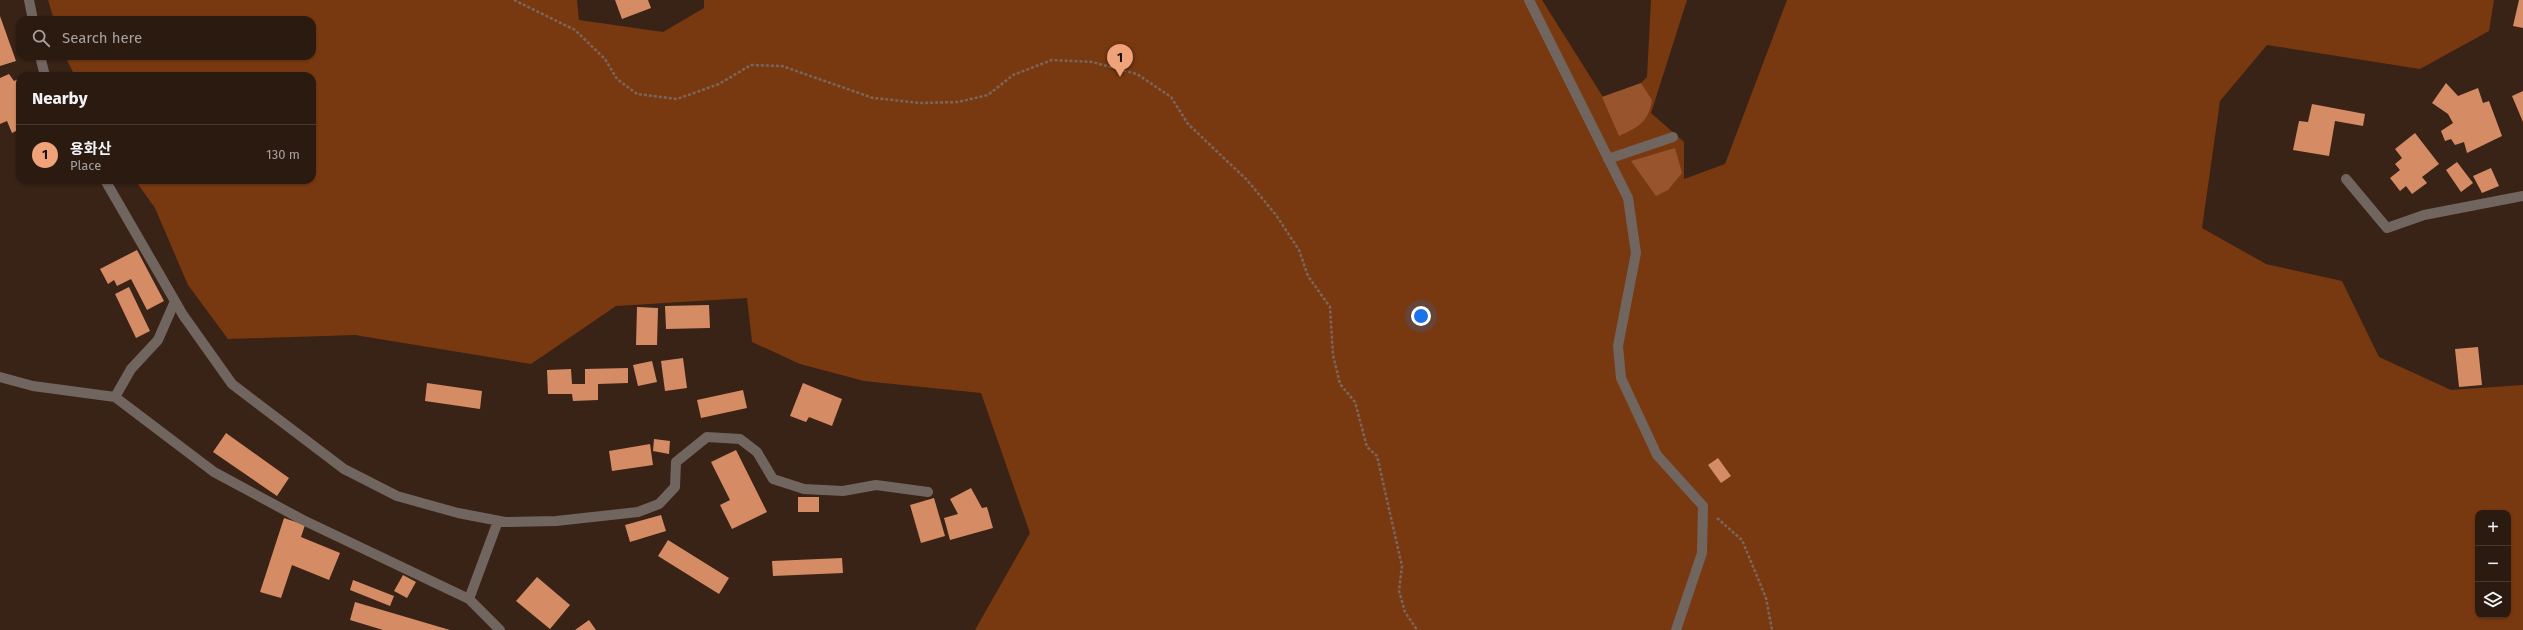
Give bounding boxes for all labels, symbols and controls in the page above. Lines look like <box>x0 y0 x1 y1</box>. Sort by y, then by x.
search box <box>16 16 316 60</box>
icon: search <box>30 27 52 49</box>
text: Search here <box>62 29 142 47</box>
pin: 1 <box>1107 44 1133 77</box>
text: Nearby <box>32 88 87 109</box>
text: 용화산 <box>70 140 111 158</box>
text: 1 <box>42 147 48 162</box>
text: 130 m <box>266 147 300 162</box>
text: Place <box>70 158 101 173</box>
your location <box>1411 306 1431 326</box>
map controls <box>2475 510 2511 618</box>
button: + <box>2475 510 2511 546</box>
button: − <box>2475 546 2511 582</box>
button: layers <box>2475 582 2511 618</box>

